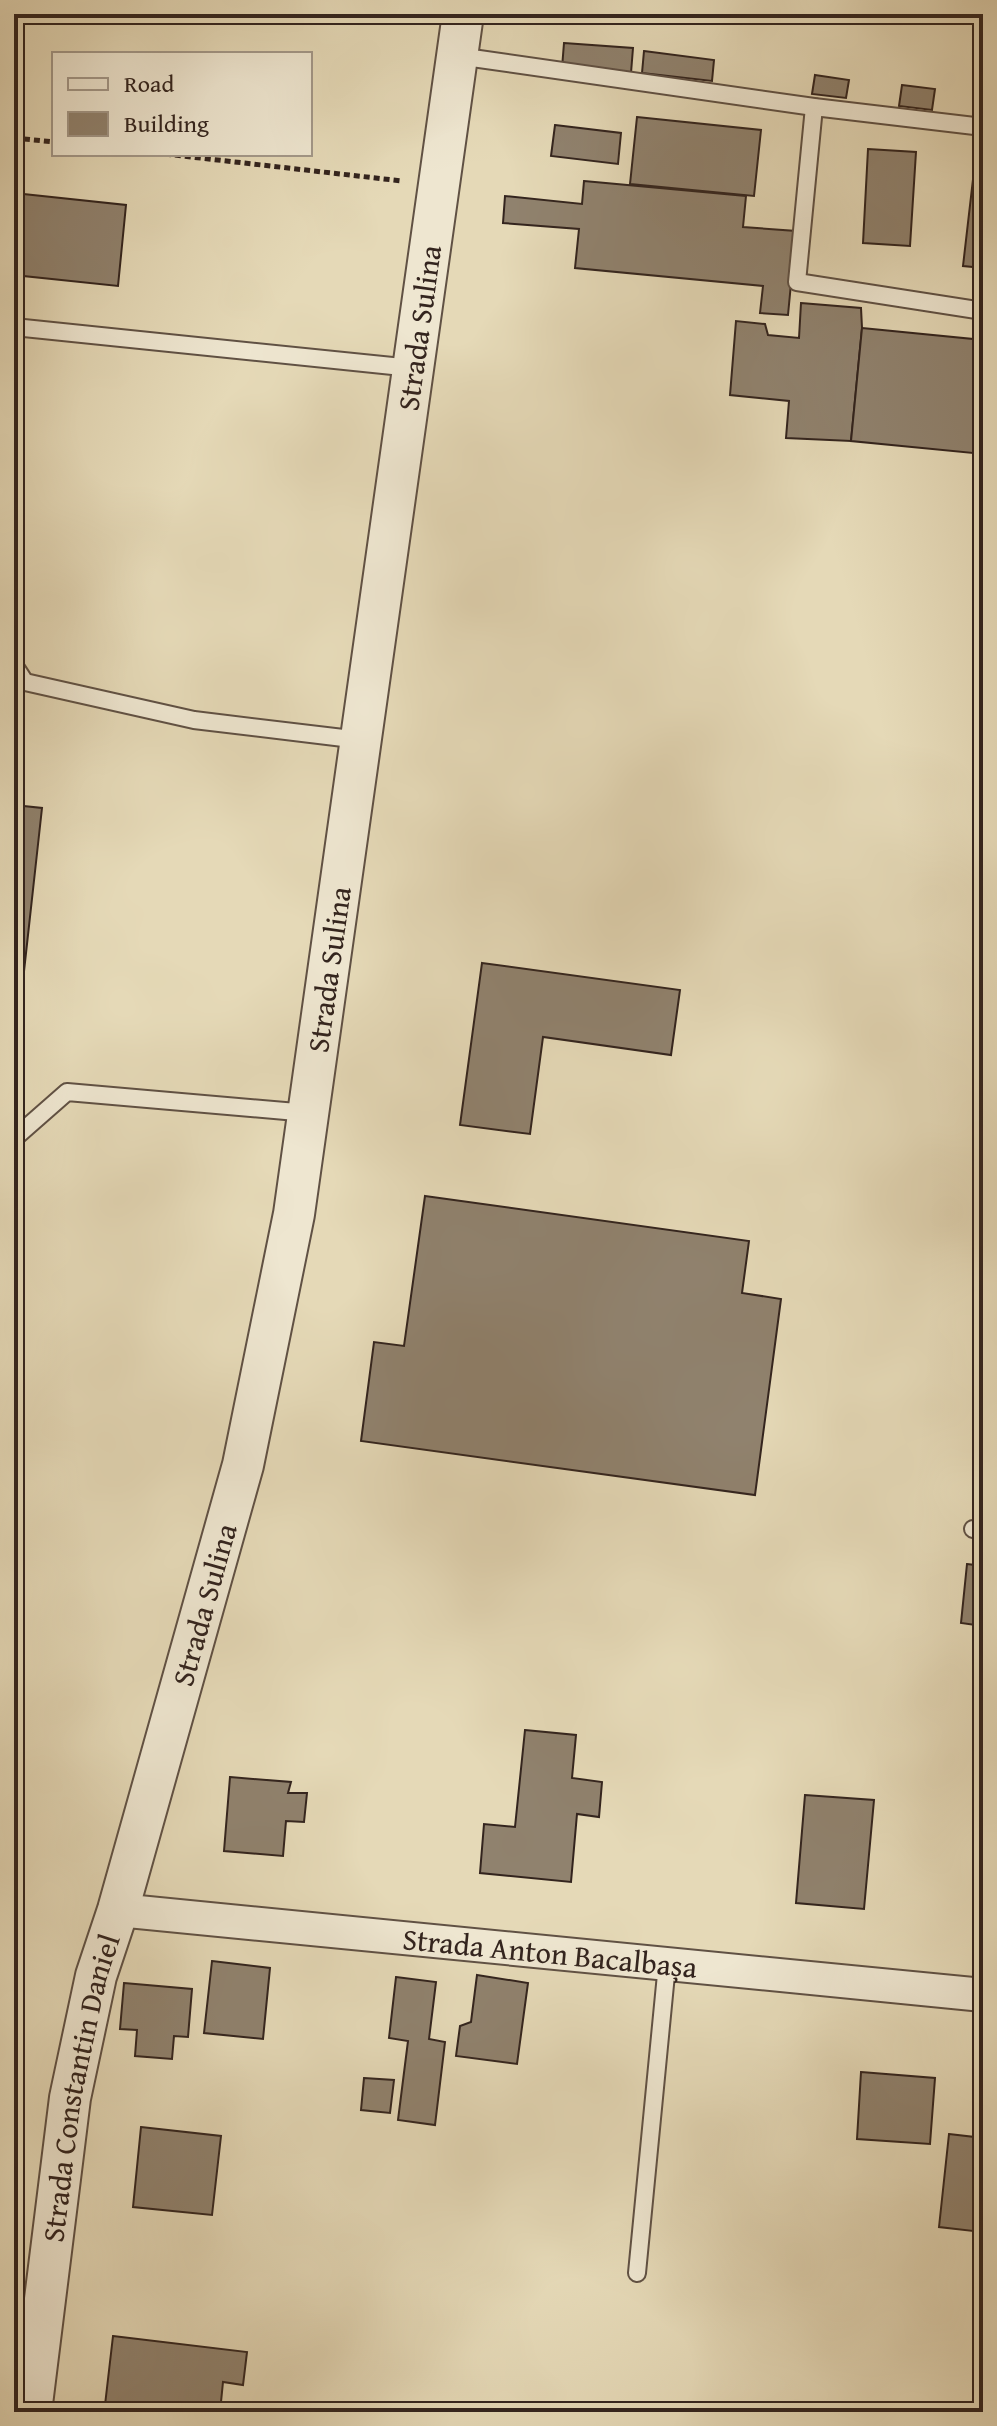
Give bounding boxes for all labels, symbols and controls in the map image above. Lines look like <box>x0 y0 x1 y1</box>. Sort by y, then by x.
legend <box>52 52 312 156</box>
text: Road <box>124 66 174 101</box>
text: Building <box>124 106 209 141</box>
street label: Strada Sulina <box>385 242 452 414</box>
street label: Strada Sulina <box>295 884 362 1055</box>
street label: Strada Sulina <box>160 1518 248 1691</box>
street label: Strada Anton Bacalbașa <box>401 1916 699 1989</box>
street label: Strada Constantin Daniel <box>30 1928 131 2245</box>

